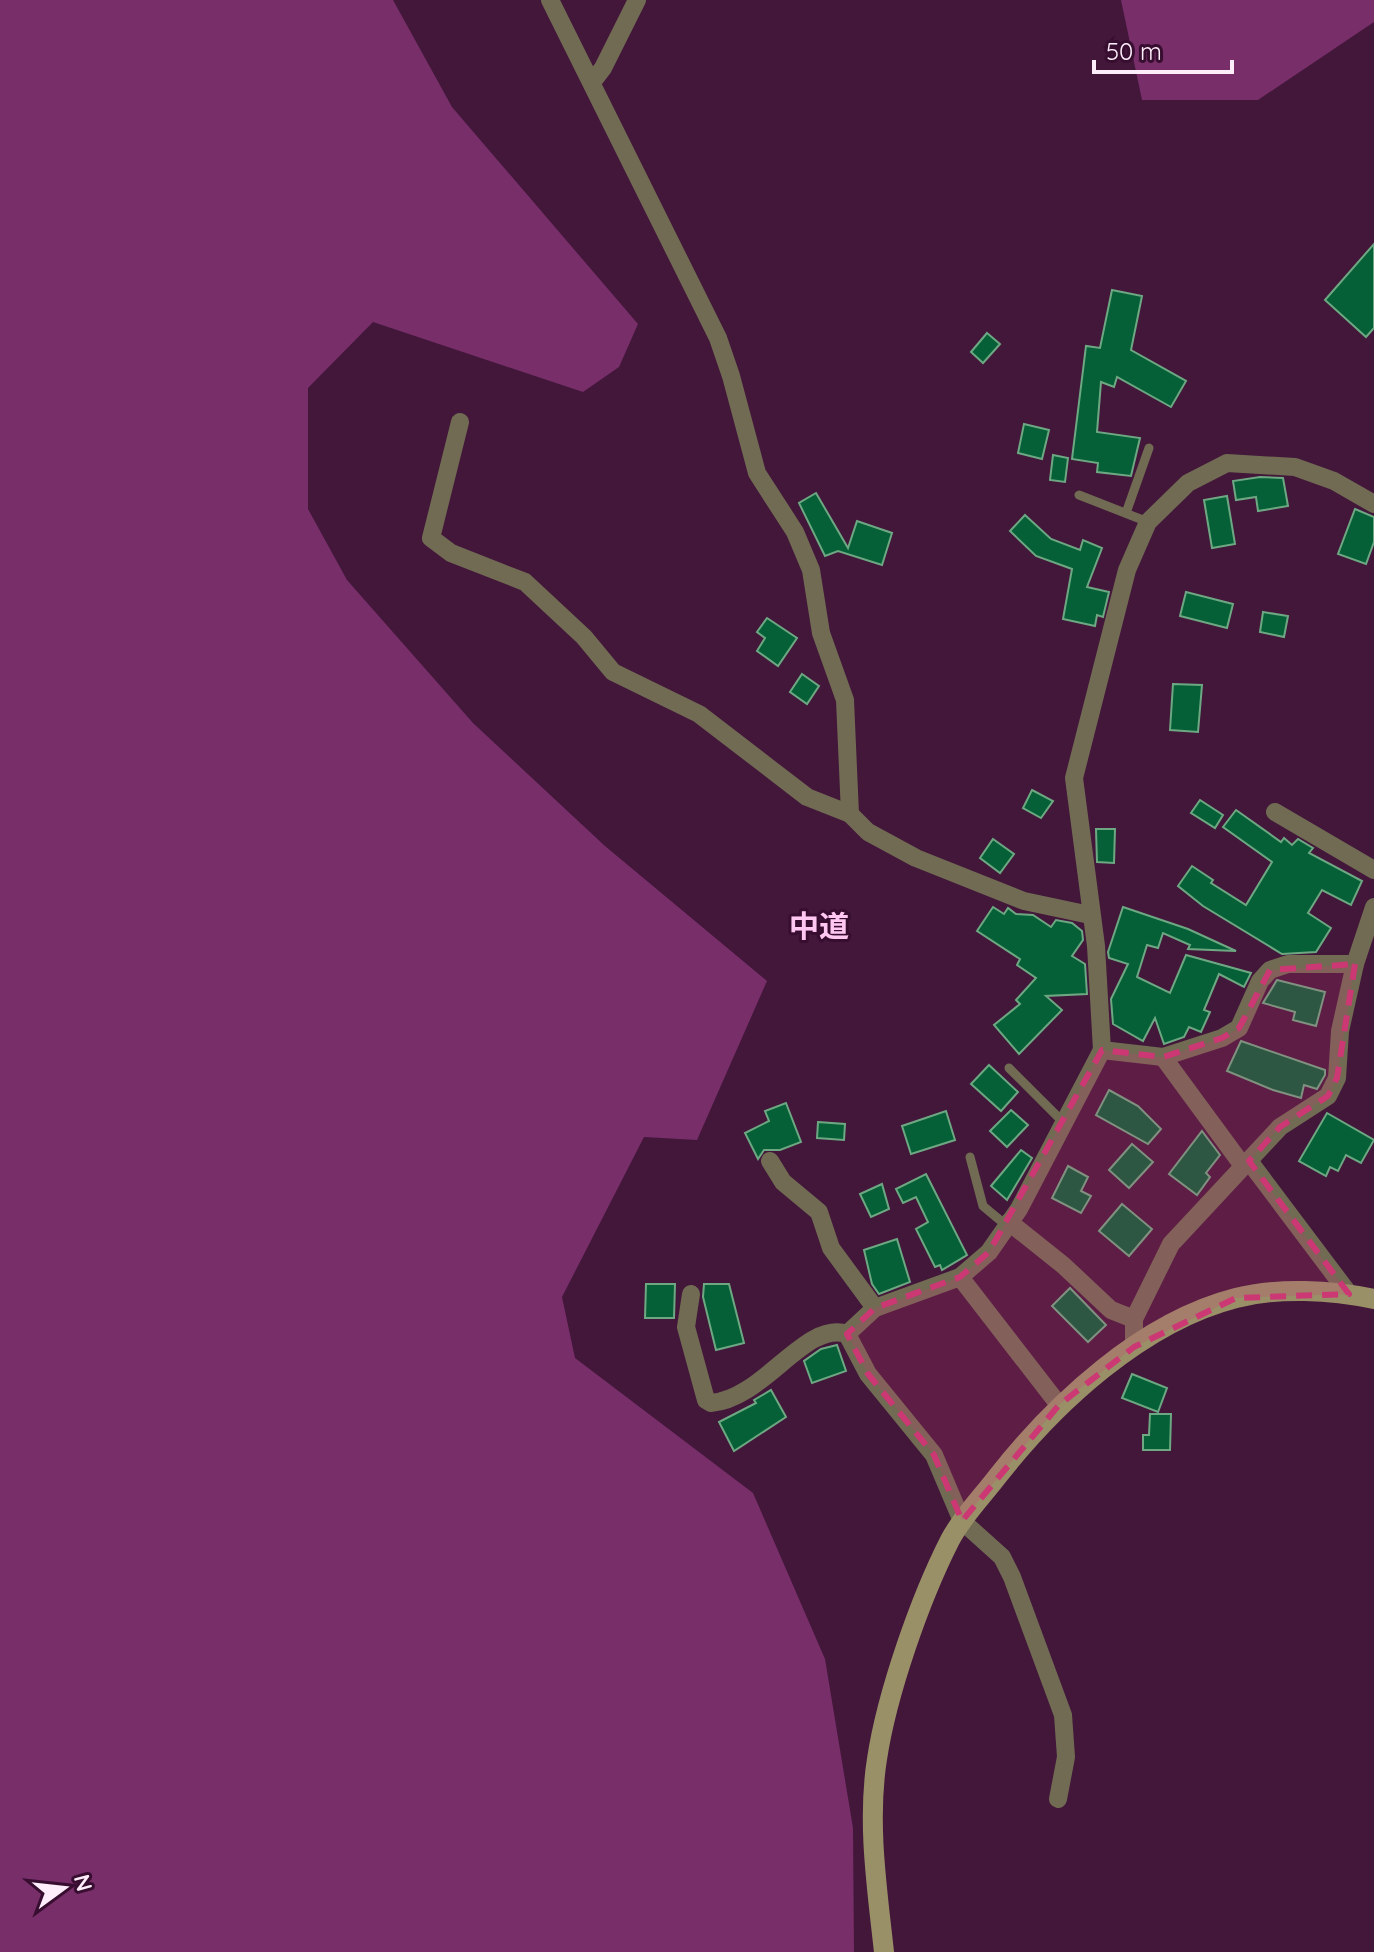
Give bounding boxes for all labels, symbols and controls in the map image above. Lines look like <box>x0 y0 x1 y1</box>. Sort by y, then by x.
scale bar <box>1094 24 1232 74</box>
text: 50 m <box>1106 36 1162 66</box>
district label: 中道 <box>789 907 849 945</box>
north arrow <box>24 1848 104 1928</box>
text: N <box>68 1871 99 1894</box>

